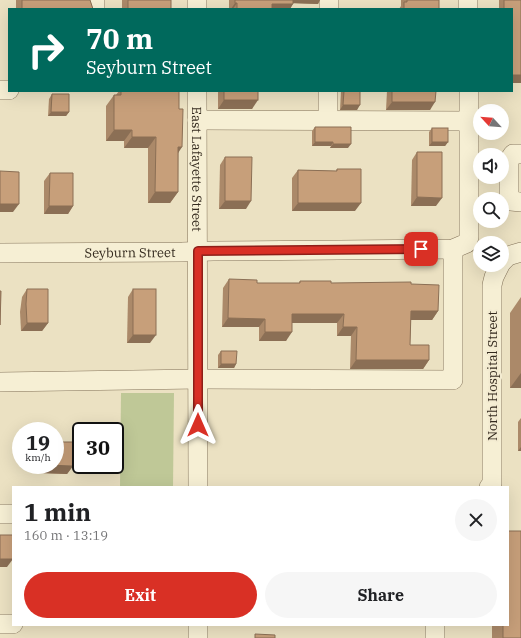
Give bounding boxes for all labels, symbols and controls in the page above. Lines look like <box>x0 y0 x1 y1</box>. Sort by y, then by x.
text: 70 m <box>86 20 153 57</box>
icon: right <box>20 24 72 76</box>
text: Seyburn Street <box>86 56 212 79</box>
north arrow <box>473 104 509 140</box>
map controls <box>473 104 509 272</box>
street label: East Lafayette Street <box>189 107 206 232</box>
button: sound <box>473 148 509 184</box>
button: search <box>473 192 509 228</box>
pin <box>404 232 438 266</box>
button: layers <box>473 236 509 272</box>
icon: arrive <box>410 238 432 260</box>
street label: Seyburn Street <box>84 244 176 261</box>
street label: North Hospital Street <box>484 311 501 441</box>
position arrow <box>177 404 219 446</box>
speed limit sign: 30 <box>72 422 124 474</box>
text: 19 <box>26 429 50 456</box>
text: km/h <box>25 451 51 464</box>
text: 1 min <box>24 496 91 528</box>
button: close <box>455 499 497 541</box>
text: 160 m · 13:19 <box>24 527 108 544</box>
button: Exit <box>24 572 257 618</box>
button: Share <box>265 572 497 618</box>

